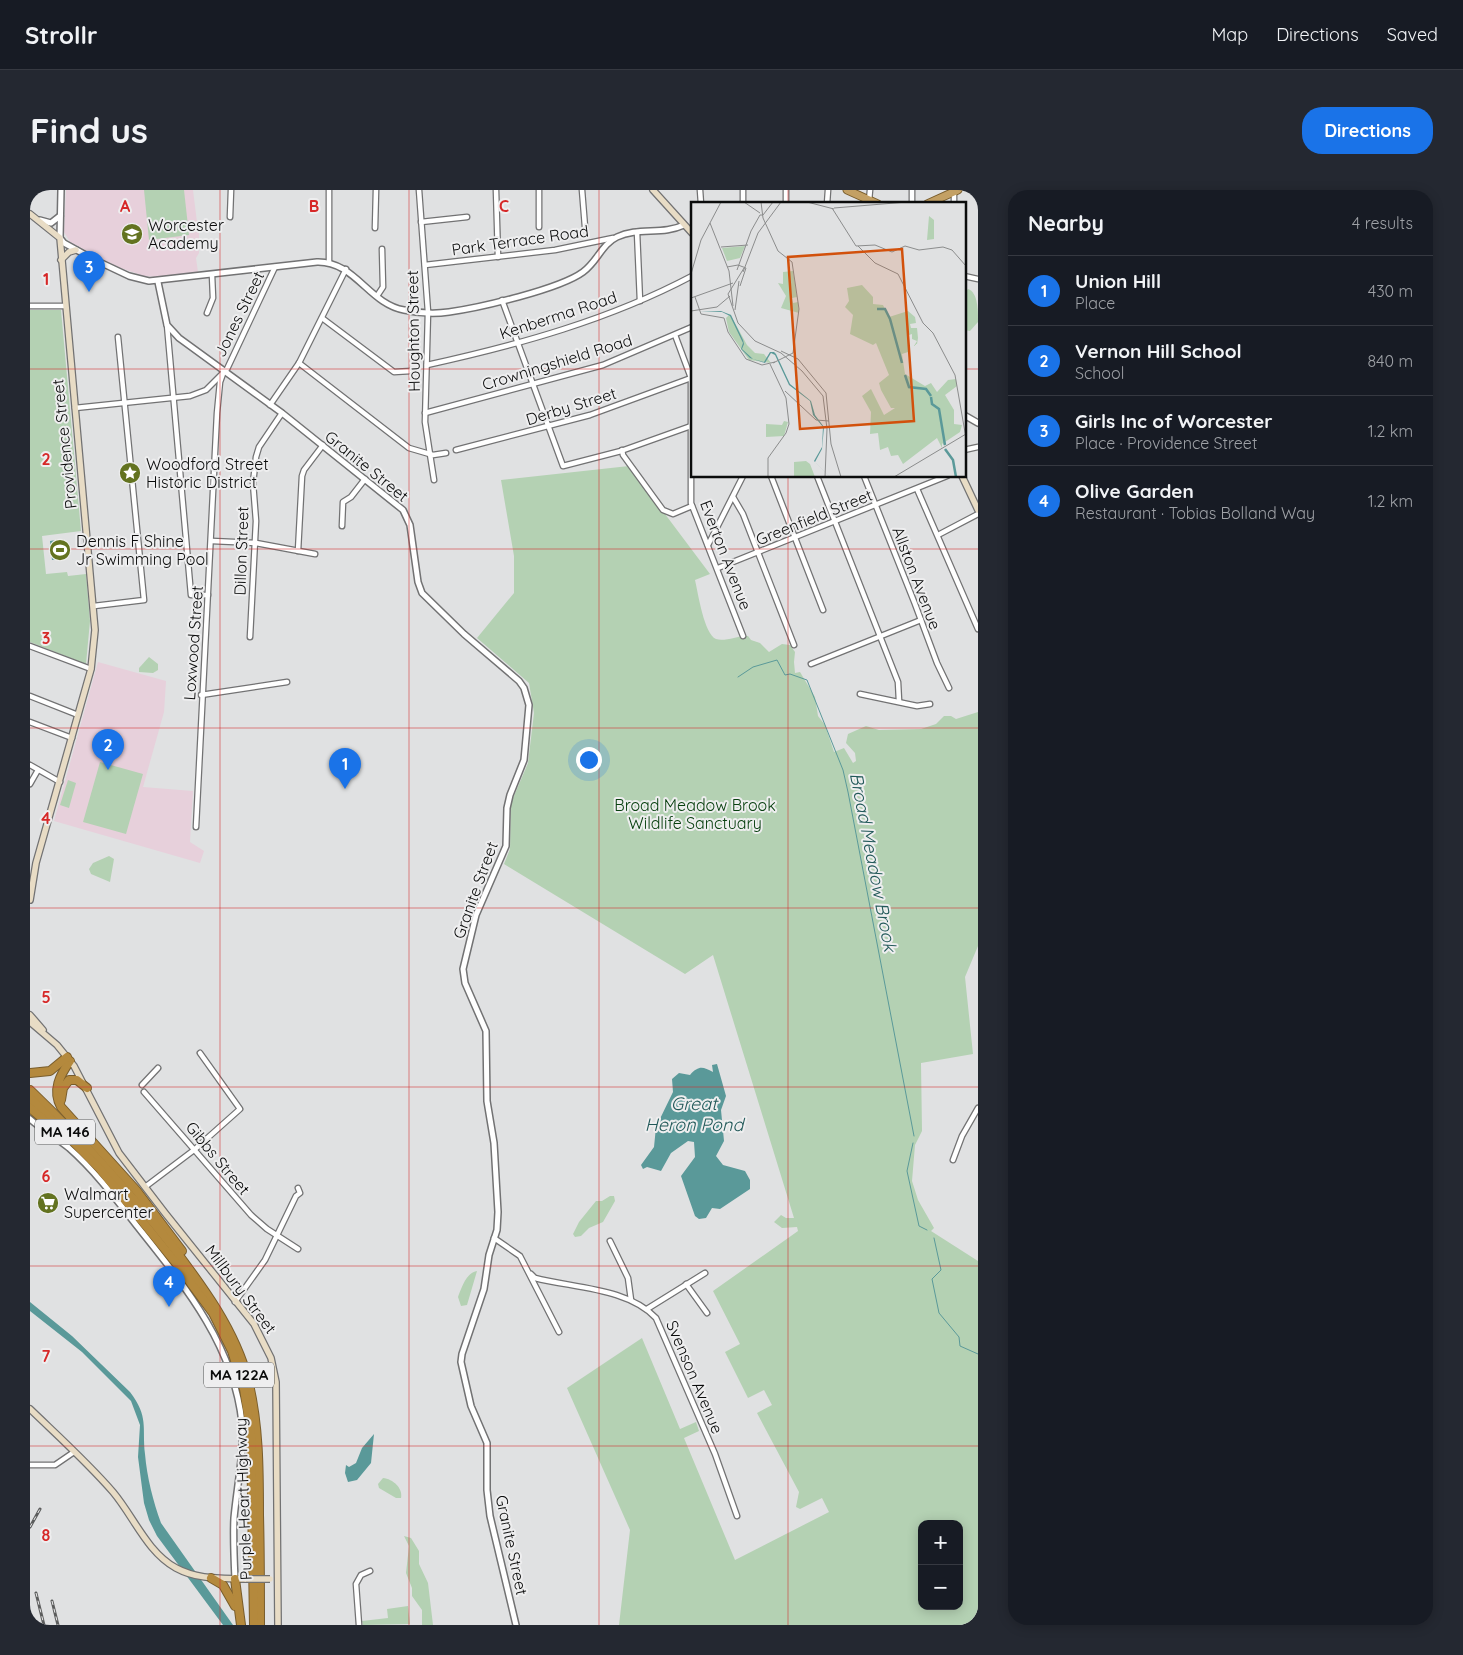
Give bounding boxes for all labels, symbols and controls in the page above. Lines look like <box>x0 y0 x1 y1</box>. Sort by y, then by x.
text: Strollr <box>25 20 97 50</box>
text: Map <box>1211 23 1248 46</box>
text: Directions <box>1276 23 1359 46</box>
text: Saved <box>1387 23 1438 46</box>
button: Directions <box>1302 107 1433 154</box>
text: Find us <box>30 108 148 152</box>
text: A <box>120 196 131 216</box>
text: B <box>309 196 319 216</box>
text: C <box>499 196 509 216</box>
inset map <box>691 202 966 478</box>
text: Nearby <box>1028 210 1104 236</box>
text: 4 results <box>1352 213 1413 233</box>
place label: Worcester Academy <box>148 215 224 253</box>
street label: Park Terrace Road <box>450 220 590 260</box>
school or university icon: Worcester Academy <box>120 222 144 246</box>
pin: 3 <box>73 251 105 292</box>
street label: Jones Street <box>210 268 268 360</box>
text: 1 <box>43 269 49 289</box>
text: Union Hill <box>1075 269 1161 293</box>
street label: Houghton Street <box>402 270 424 392</box>
text: 1 <box>1041 281 1047 301</box>
text: 430 m <box>1368 281 1413 301</box>
street label: Kenberma Road <box>497 287 619 343</box>
text: Place <box>1075 293 1115 313</box>
street label: Crowningshield Road <box>479 330 635 394</box>
text: Vernon Hill School <box>1075 339 1242 363</box>
text: 2 <box>1039 351 1049 371</box>
text: 840 m <box>1367 351 1413 371</box>
text: School <box>1075 363 1124 383</box>
street label: Providence Street <box>47 378 81 510</box>
street label: Derby Street <box>523 383 619 429</box>
text: Girls Inc of Worcester <box>1075 409 1273 433</box>
text: 3 <box>1040 421 1048 441</box>
text: 1.2 km <box>1368 421 1413 441</box>
street label: Granite Street <box>321 426 413 506</box>
text: Place · Providence Street <box>1075 433 1257 453</box>
text: 2 <box>41 449 51 469</box>
place label: Woodford Street Historic District <box>146 454 269 492</box>
place icon: Woodford Street Historic District <box>118 461 142 485</box>
text: Olive Garden <box>1075 479 1194 503</box>
street label: Greenfield Street <box>753 485 875 549</box>
text: 4 <box>1039 491 1049 511</box>
text: 1.2 km <box>1368 491 1413 511</box>
street label: Everton Avenue <box>696 497 756 613</box>
text: Restaurant · Tobias Bolland Way <box>1075 503 1315 523</box>
street label: Dillon Street <box>229 506 253 596</box>
street label: Allston Avenue <box>888 524 946 632</box>
place label: Dennis F Shine Jr Swimming Pool <box>76 531 209 569</box>
sports icon: Dennis F Shine Jr Swimming Pool <box>48 538 72 562</box>
street label: Loxwood Street <box>179 585 207 701</box>
text: 3 <box>42 628 50 648</box>
pin: 2 <box>92 729 124 770</box>
your location <box>576 747 602 773</box>
pin: 1 <box>329 748 361 789</box>
water label: Broad Meadow Brook <box>845 771 902 955</box>
park label: Broad Meadow Brook Wildlife Sanctuary <box>614 795 776 833</box>
text: 4 <box>41 808 51 828</box>
street label: Granite Street <box>448 839 502 941</box>
text: 5 <box>41 987 51 1007</box>
water label: Great Heron Pond <box>645 1092 745 1136</box>
street label: Gibbs Street <box>182 1117 254 1199</box>
road number: MA 146 <box>35 1120 95 1144</box>
text: 6 <box>42 1166 51 1186</box>
place label: Walmart Supercenter <box>64 1184 154 1222</box>
supermarket icon: Walmart Supercenter <box>36 1191 60 1215</box>
street label: Millbury Street <box>201 1241 281 1337</box>
pin: 4 <box>153 1266 185 1307</box>
street label: Svenson Avenue <box>662 1317 728 1437</box>
text: 7 <box>42 1346 51 1366</box>
road number: MA 122A <box>204 1362 274 1388</box>
street label: Purple Heart Highway <box>230 1417 256 1581</box>
street label: Granite Street <box>492 1493 532 1597</box>
map controls <box>918 1520 963 1610</box>
button: + <box>918 1520 963 1565</box>
text: 8 <box>42 1525 51 1545</box>
button: − <box>918 1565 963 1610</box>

